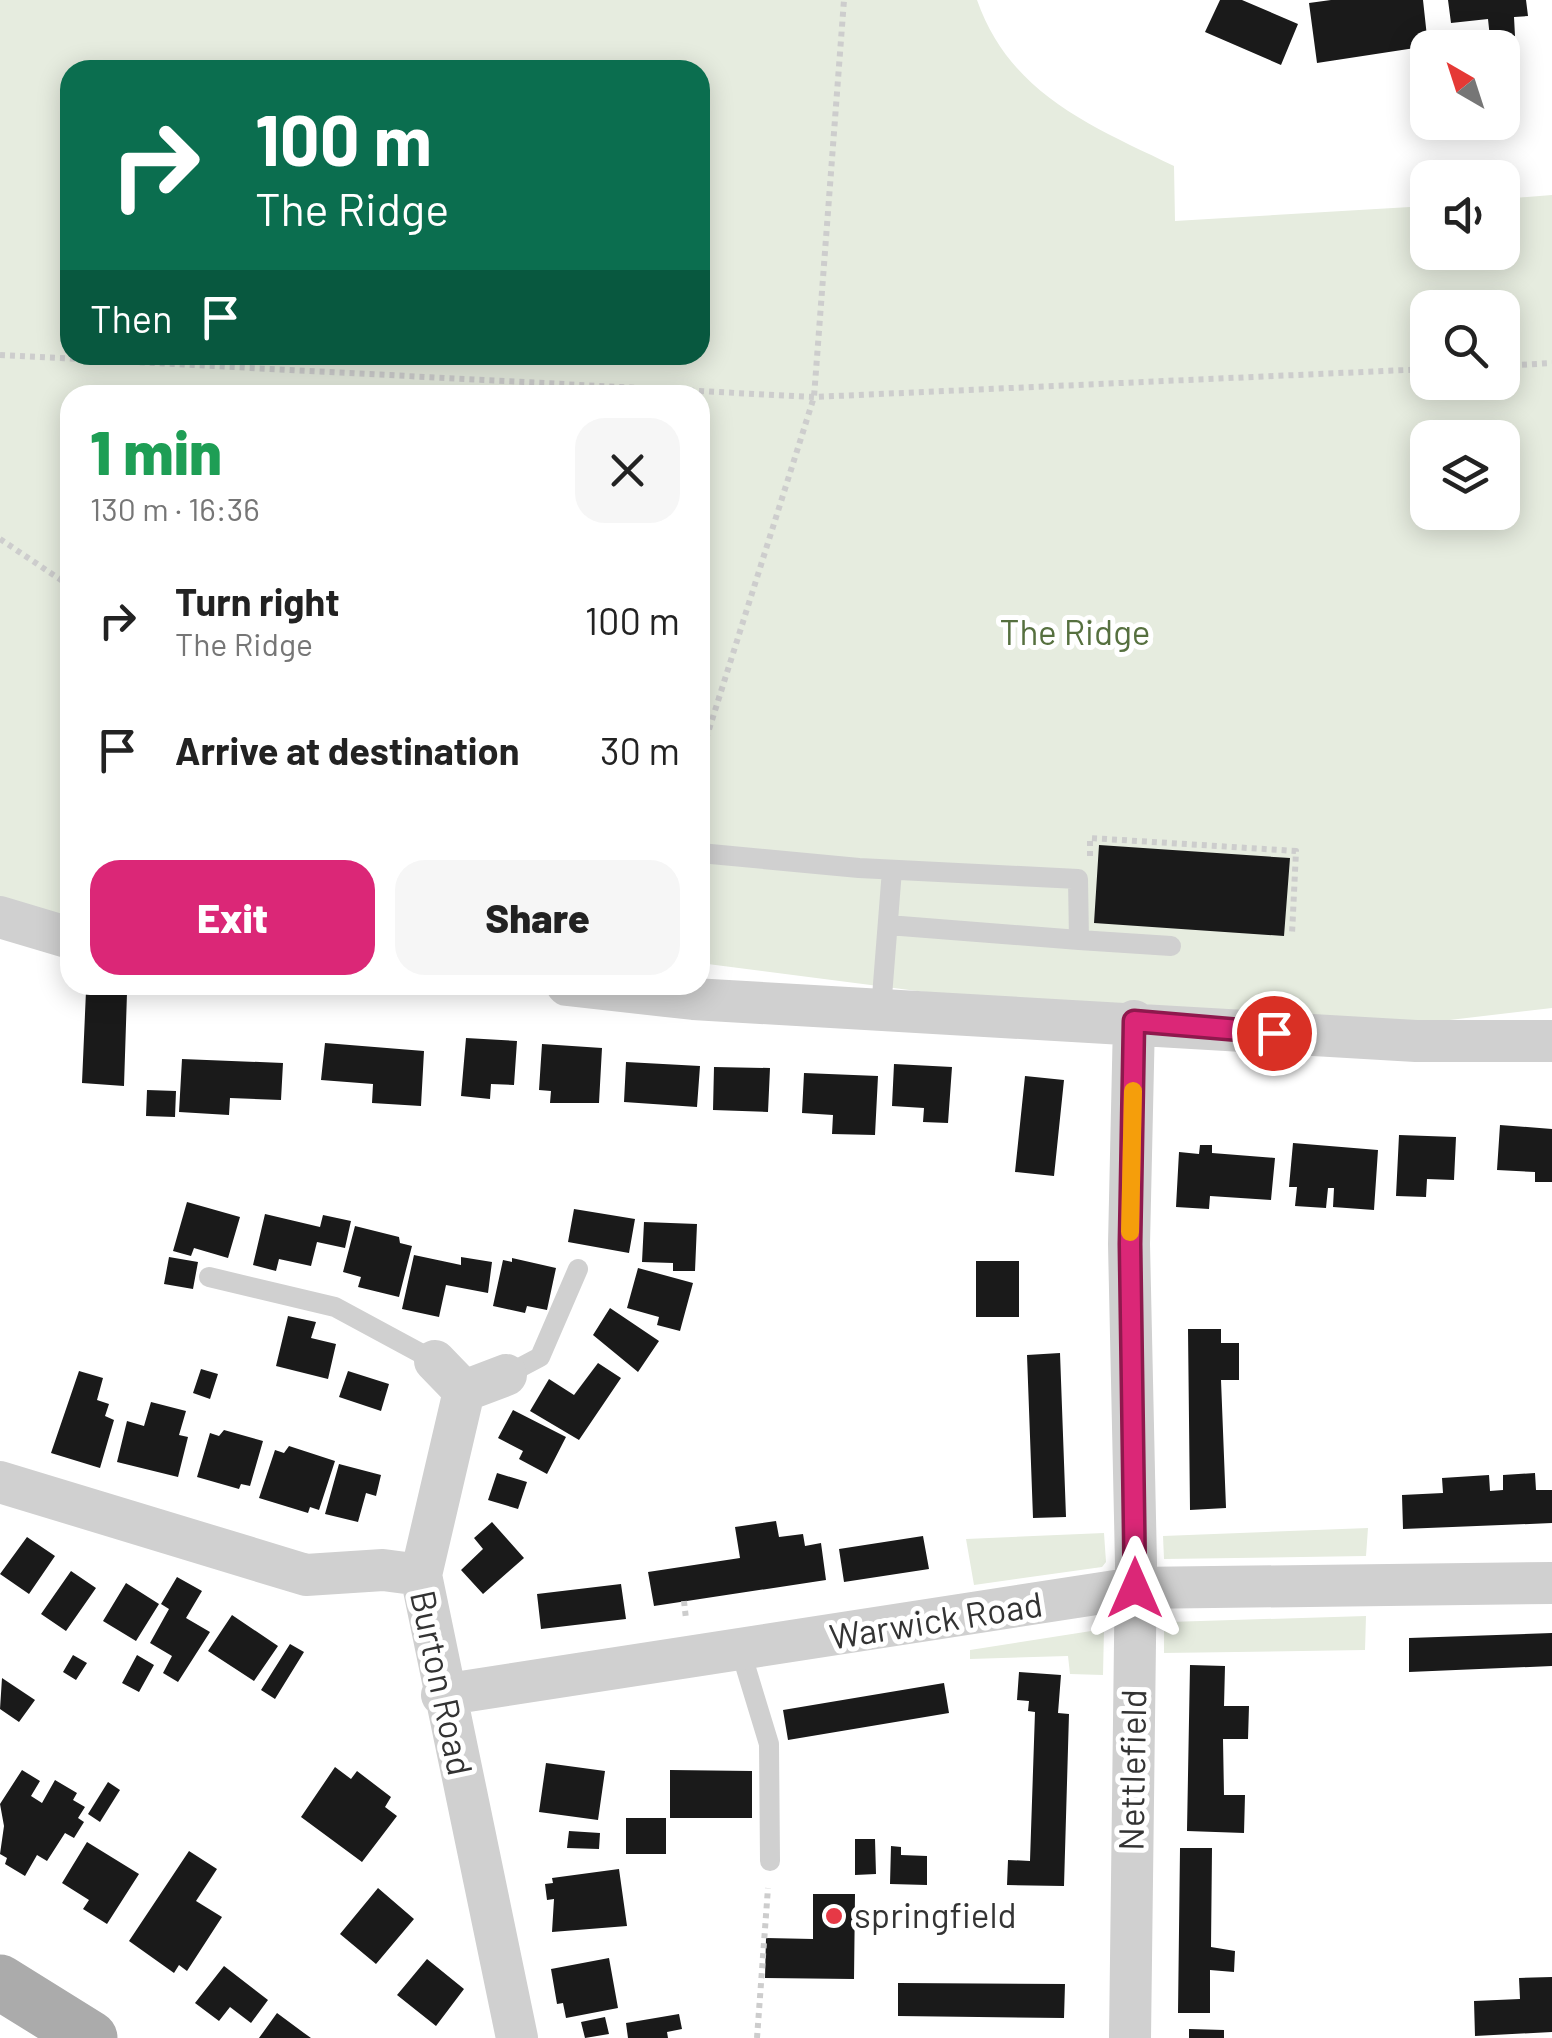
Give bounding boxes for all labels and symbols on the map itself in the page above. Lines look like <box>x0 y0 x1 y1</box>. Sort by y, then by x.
north arrow <box>1410 30 1520 140</box>
park label: The Ridge <box>999 610 1151 652</box>
pin <box>1232 991 1317 1076</box>
position arrow <box>1083 1536 1187 1640</box>
street label: Warwick Road <box>826 1581 1045 1657</box>
street label: Burton Road <box>403 1586 483 1779</box>
street label: Nettlefield <box>1109 1689 1153 1851</box>
place label: springfield <box>854 1893 1017 1935</box>
marker: springfield <box>823 1905 845 1927</box>

